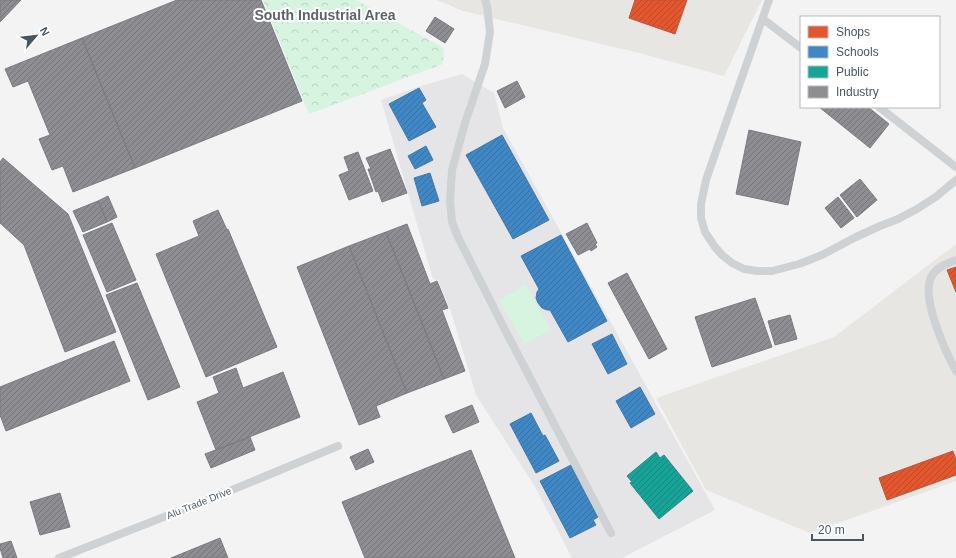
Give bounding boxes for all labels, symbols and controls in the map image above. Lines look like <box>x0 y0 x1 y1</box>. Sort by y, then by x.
district label: South Industrial Area <box>254 7 396 23</box>
north arrow <box>16 16 56 56</box>
legend <box>800 16 940 108</box>
text: N <box>38 25 52 38</box>
text: Shops <box>836 25 870 39</box>
text: Schools <box>836 45 879 59</box>
text: Public <box>836 65 869 79</box>
text: Industry <box>836 85 879 99</box>
street label: Alu Trade Drive <box>165 485 233 521</box>
scale bar <box>812 516 863 542</box>
text: 20 m <box>818 523 845 537</box>

